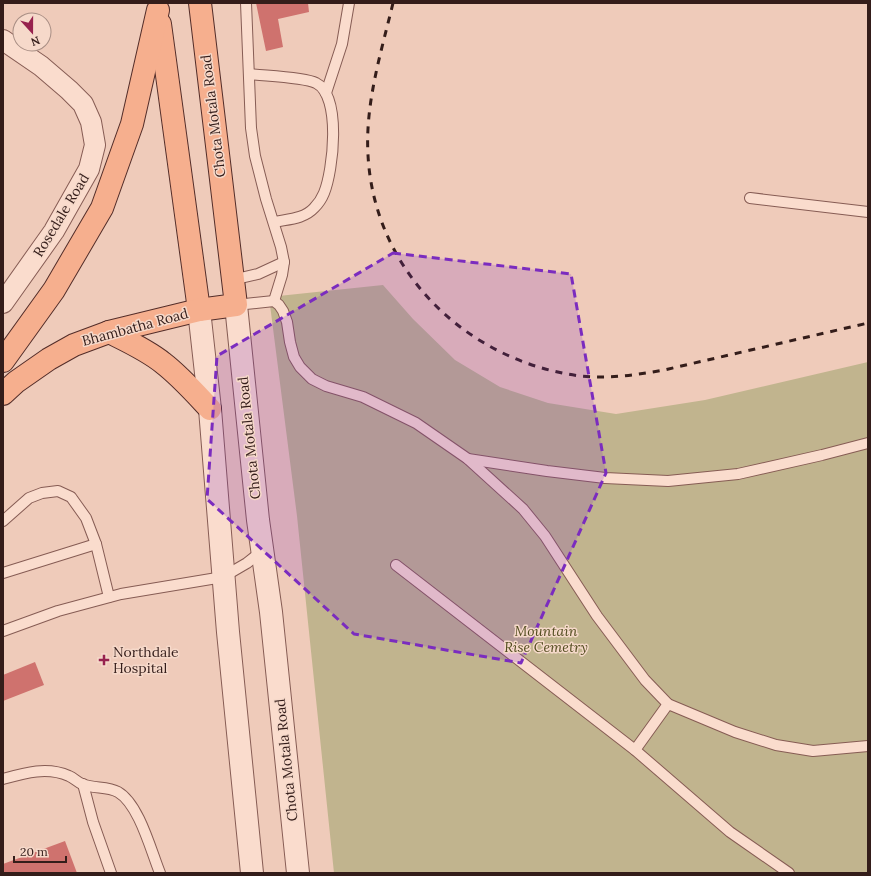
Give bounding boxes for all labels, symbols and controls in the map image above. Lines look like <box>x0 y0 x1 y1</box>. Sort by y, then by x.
north arrow <box>12 12 52 52</box>
text: N <box>29 33 42 50</box>
street label: Chota Motala Road <box>197 54 229 178</box>
street label: Rosedale Road <box>29 170 93 260</box>
street label: Bhambatha Road <box>80 304 190 350</box>
street label: Chota Motala Road <box>234 376 264 500</box>
park label: Mountain Rise Cemetry <box>504 622 588 656</box>
place label: Northdale Hospital <box>113 643 179 677</box>
marker: Northdale Hospital <box>98 654 110 666</box>
street label: Chota Motala Road <box>271 698 301 822</box>
scale bar <box>14 838 66 864</box>
text: 20 m <box>20 844 48 859</box>

